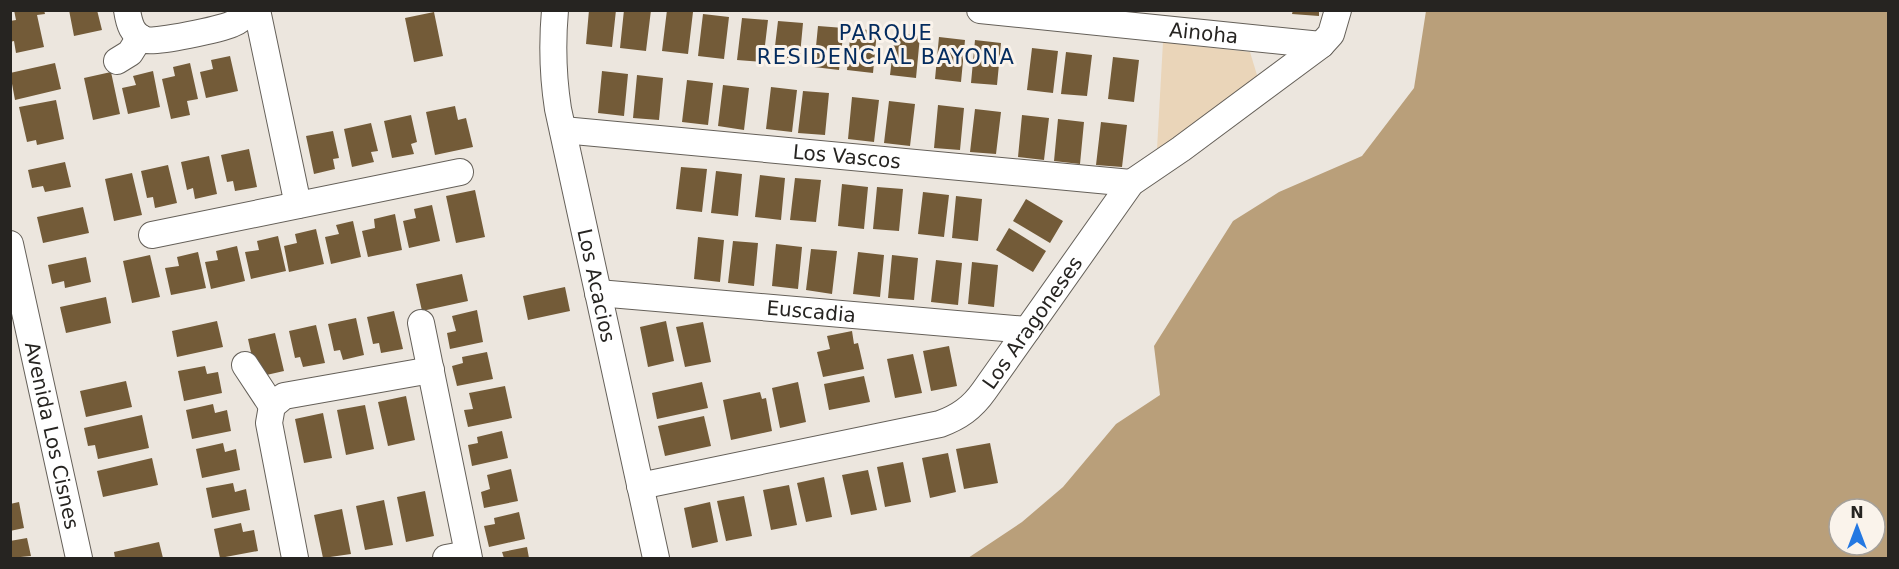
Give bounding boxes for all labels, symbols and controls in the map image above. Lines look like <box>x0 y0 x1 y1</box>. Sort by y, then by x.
street label: Ainoha <box>1168 18 1239 48</box>
district label: PARQUE RESIDENCIAL BAYONA <box>757 21 1015 69</box>
street label: Los Vascos <box>792 139 902 173</box>
street label: Los Acacios <box>572 227 621 345</box>
street label: Los Aragoneses <box>977 252 1087 394</box>
street label: Euscadia <box>766 296 857 327</box>
street label: Avenida Los Cisnes <box>20 339 84 532</box>
north arrow <box>1827 497 1887 557</box>
text: N <box>1850 503 1864 522</box>

